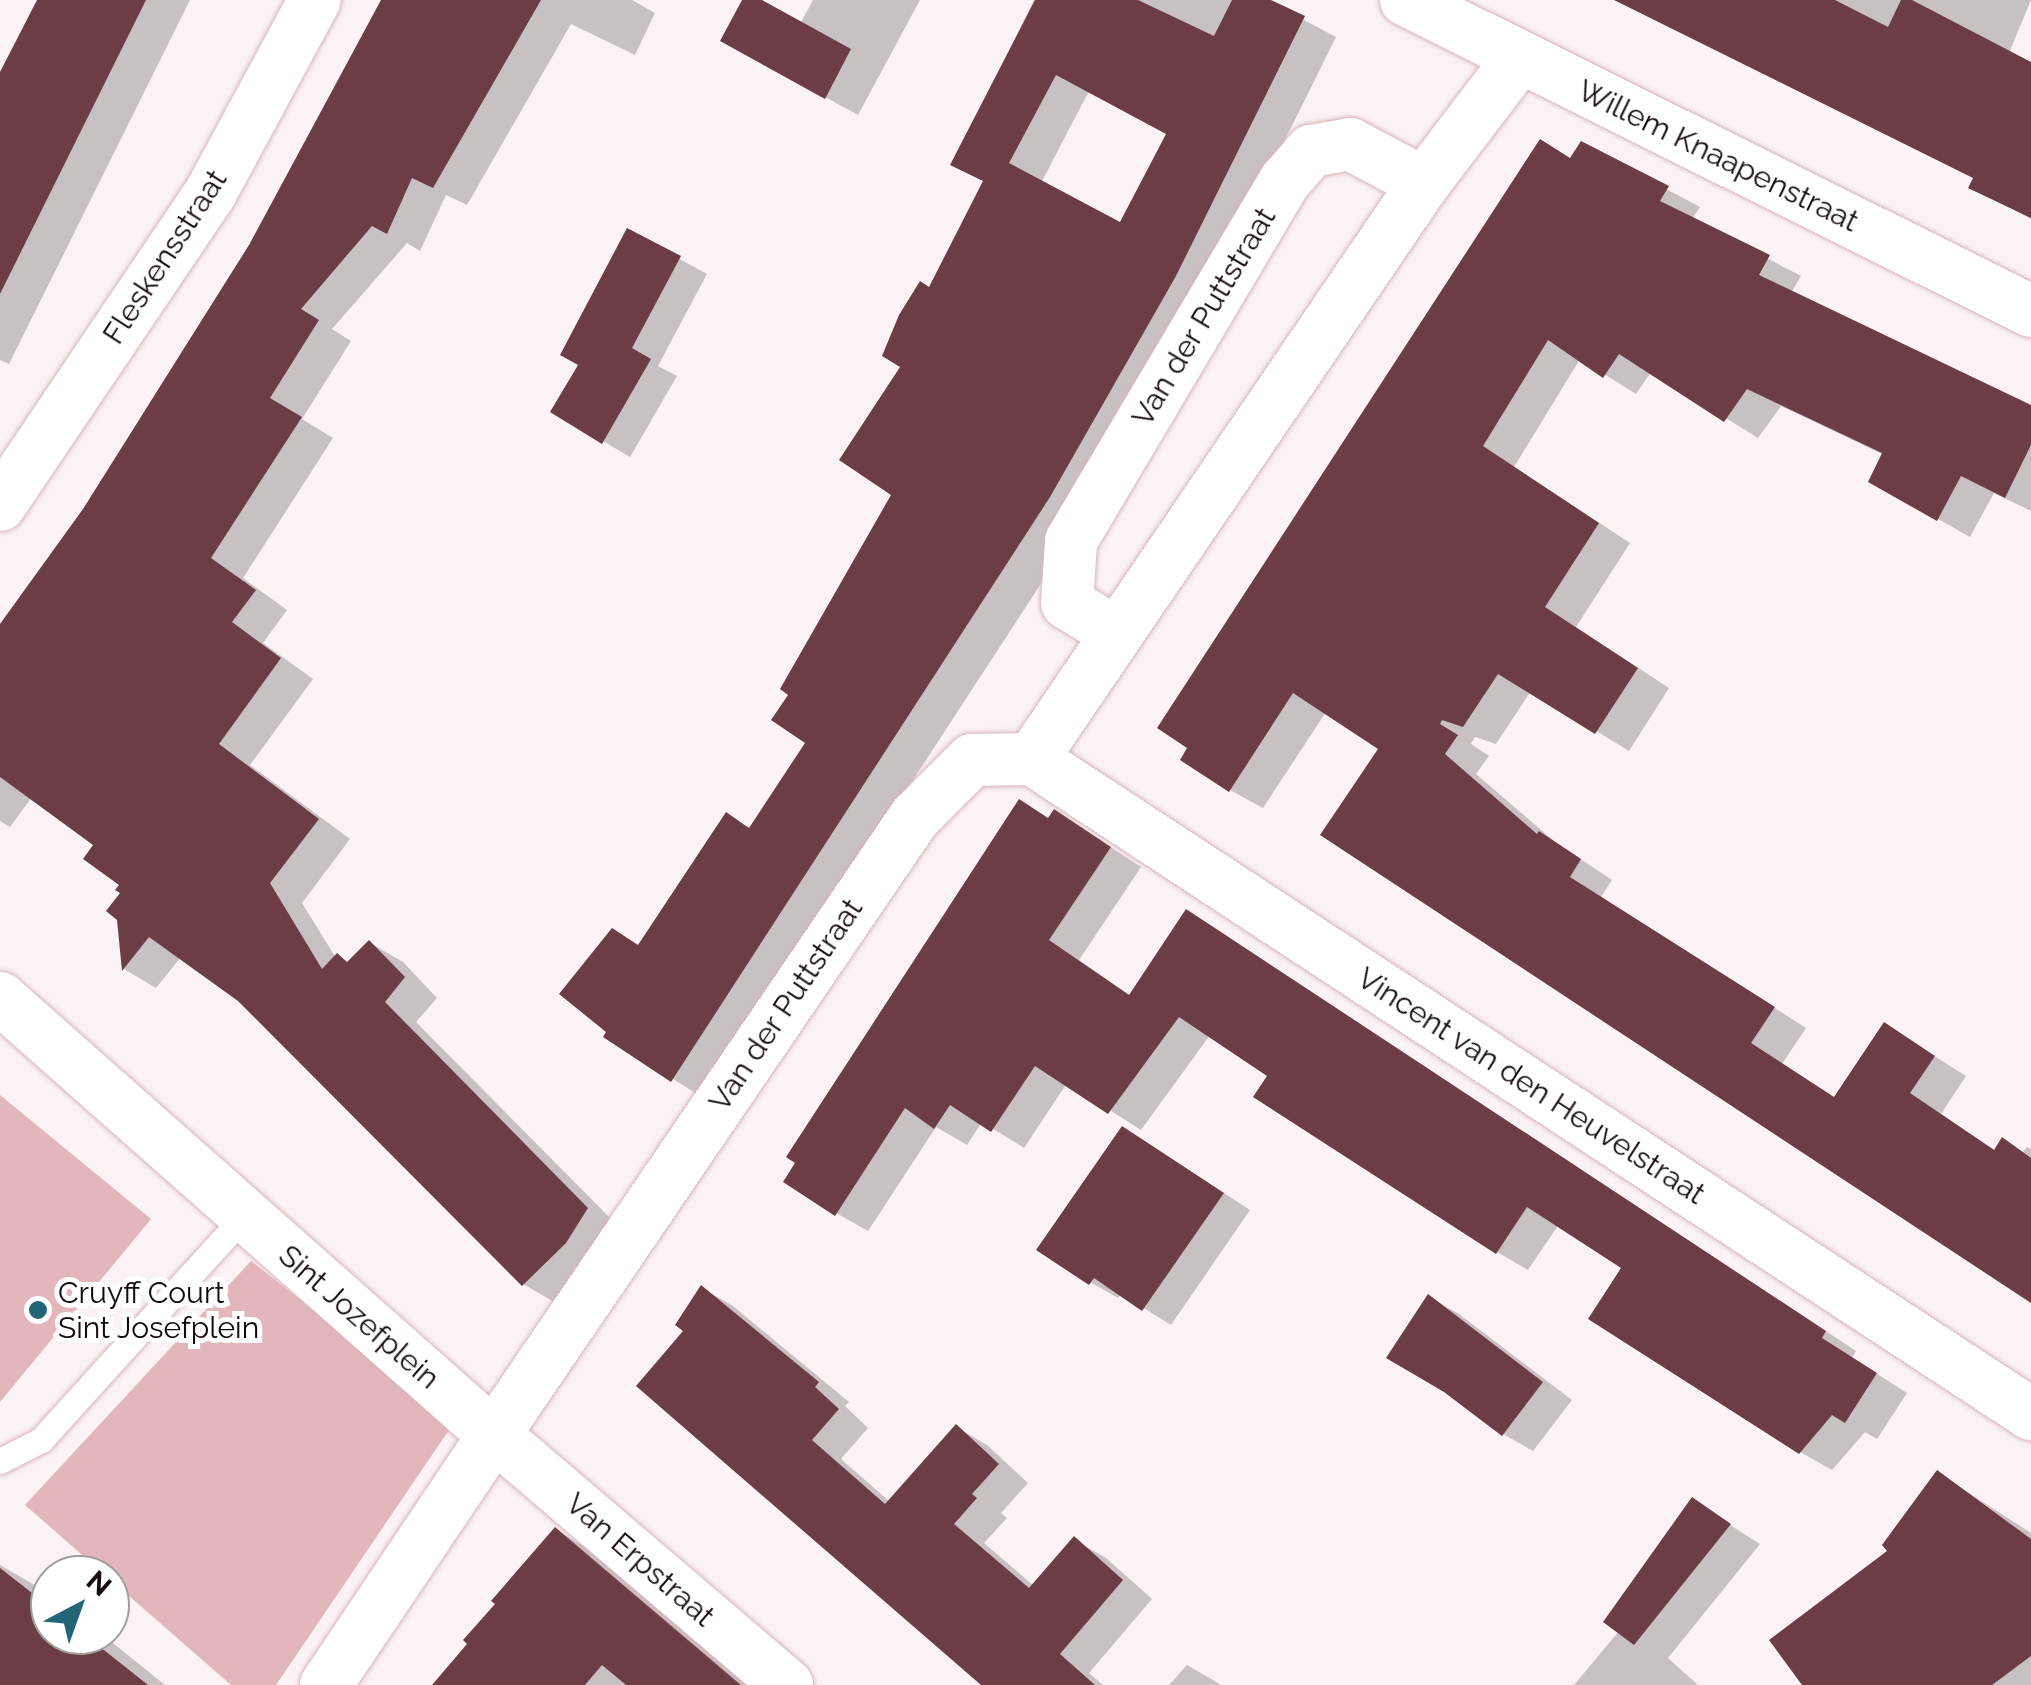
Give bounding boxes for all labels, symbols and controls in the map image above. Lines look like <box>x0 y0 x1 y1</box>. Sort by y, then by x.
street label: Willem Knaapenstraat <box>1572 72 1864 240</box>
street label: Fleskensstraat <box>95 163 235 351</box>
street label: Van der Puttstraat <box>1124 201 1284 433</box>
street label: Van der Puttstraat <box>701 892 871 1118</box>
street label: Vincent van den Heuvelstraat <box>1350 960 1712 1212</box>
street label: Sint Jozefplein <box>271 1237 447 1397</box>
place label: Cruyff Court Sint Josefplein <box>58 1275 260 1346</box>
marker: Cruyff Court Sint Josefplein <box>27 1299 49 1321</box>
street label: Van Erpstraat <box>558 1486 722 1634</box>
north arrow <box>30 1555 130 1655</box>
text: N <box>80 1564 118 1603</box>

